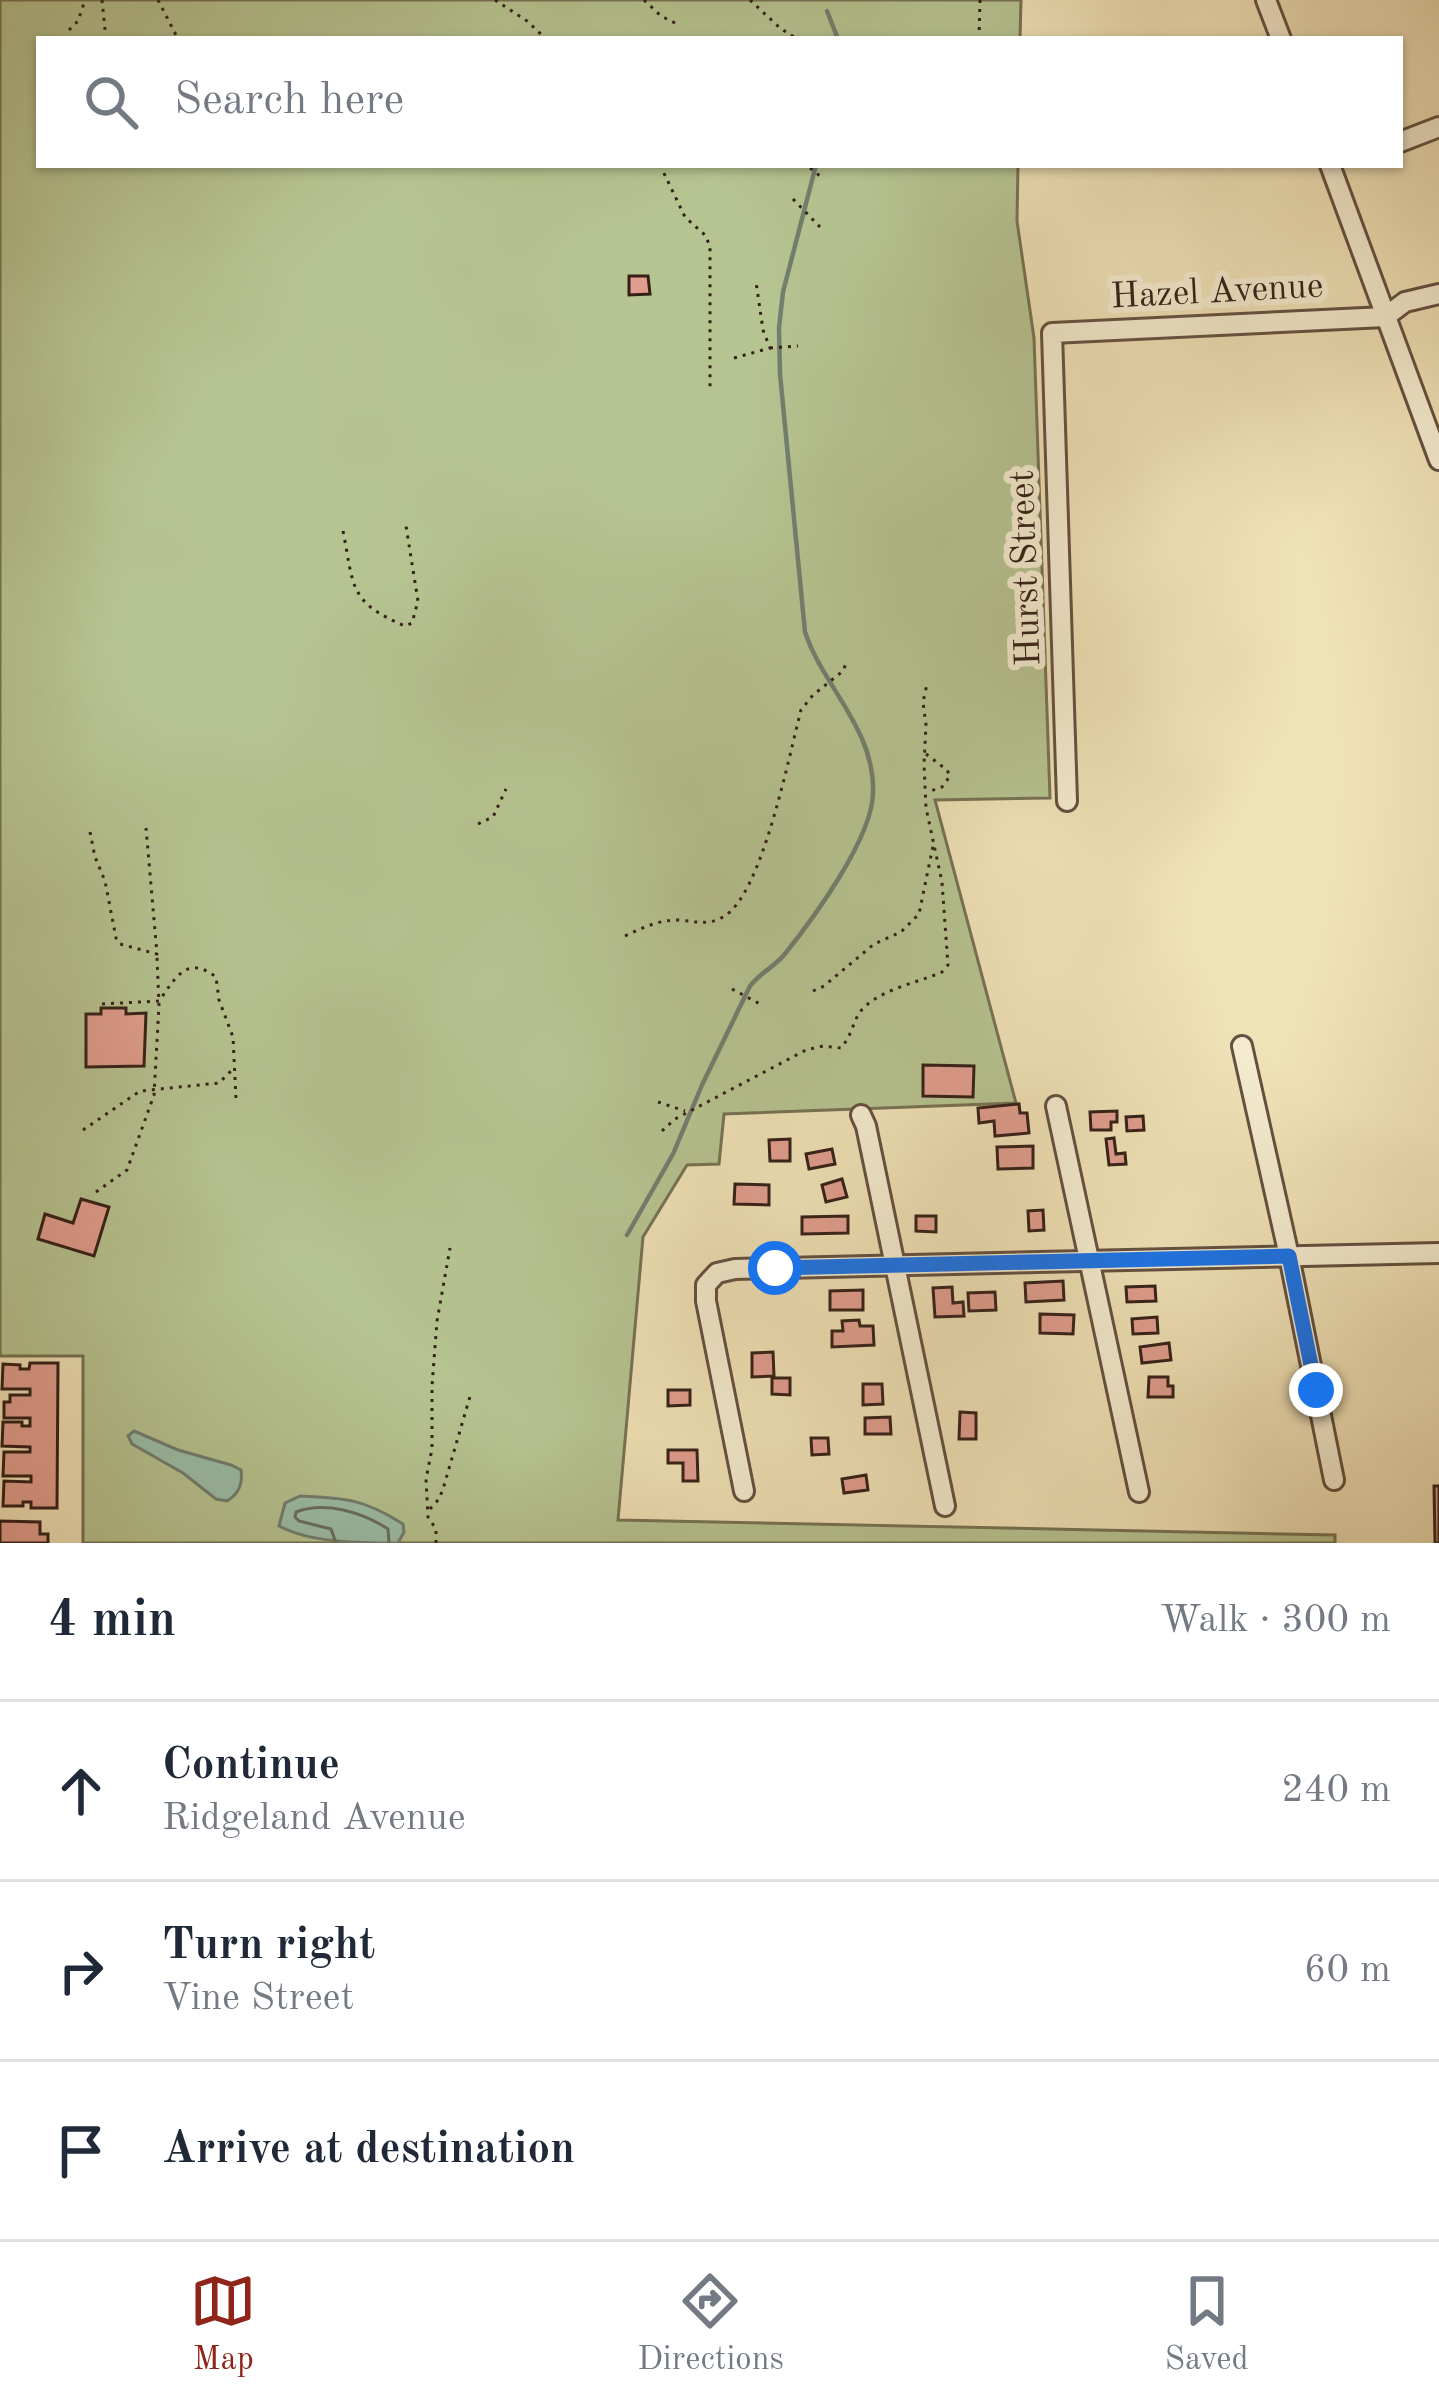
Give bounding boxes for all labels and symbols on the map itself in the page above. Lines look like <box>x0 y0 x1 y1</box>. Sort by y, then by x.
street label: Hazel Avenue <box>1110 269 1324 317</box>
street label: Hurst Street <box>1006 469 1048 667</box>
route start <box>748 1241 802 1295</box>
route end <box>1289 1363 1343 1417</box>

